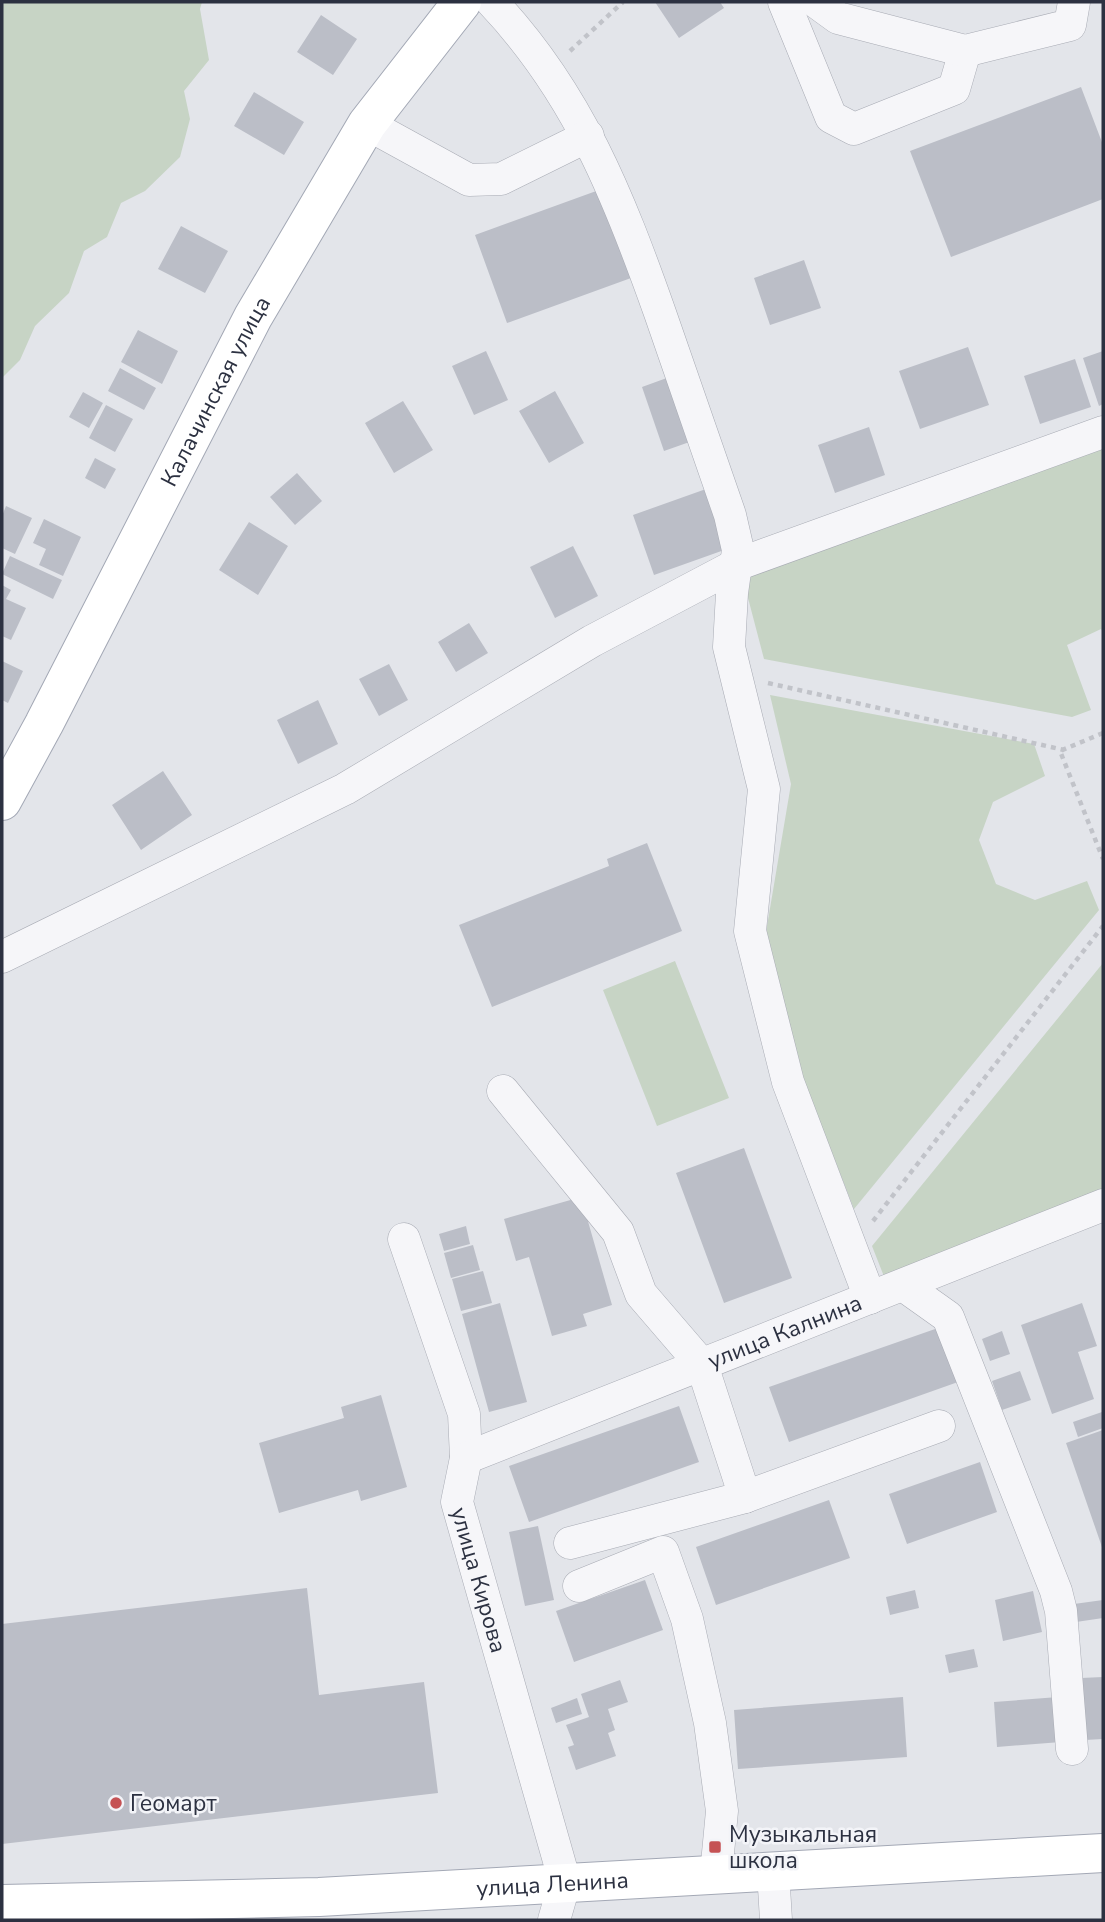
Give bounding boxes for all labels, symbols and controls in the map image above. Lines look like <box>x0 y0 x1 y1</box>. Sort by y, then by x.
street label: Калачинская улица <box>153 290 278 492</box>
street label: улица Калнина <box>703 1287 866 1376</box>
street label: улица Кирова <box>444 1504 515 1656</box>
place label: Геомарт <box>130 1788 217 1819</box>
marker: Геомарт <box>108 1795 124 1811</box>
place label: Музыкальная школа <box>729 1819 877 1876</box>
marker: Музыкальная школа <box>707 1839 723 1855</box>
street label: улица Ленина <box>476 1864 630 1904</box>

